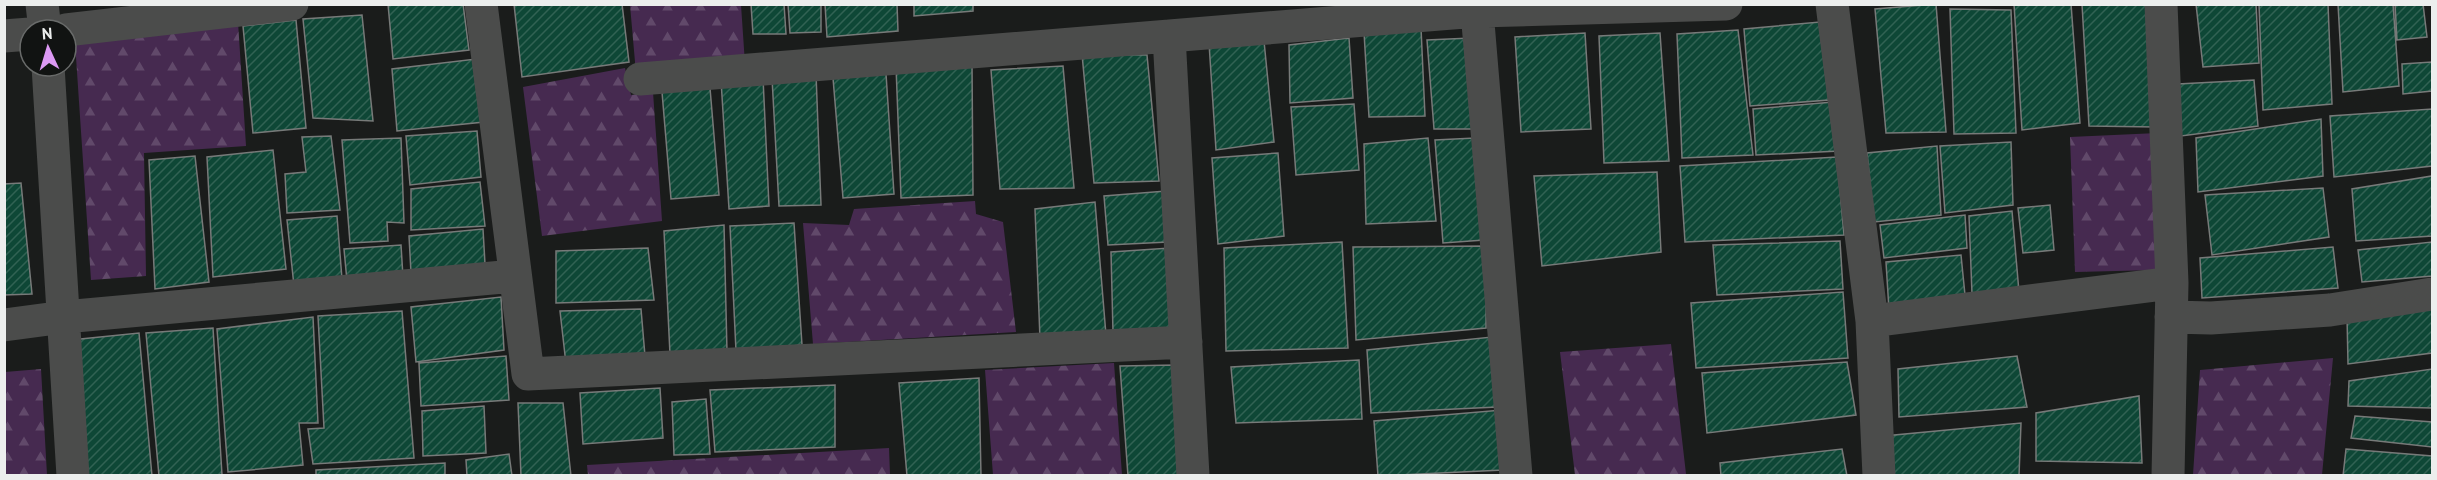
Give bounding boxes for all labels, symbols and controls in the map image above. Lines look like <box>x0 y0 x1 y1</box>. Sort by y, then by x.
north arrow <box>18 18 78 78</box>
text: N <box>41 23 53 43</box>

